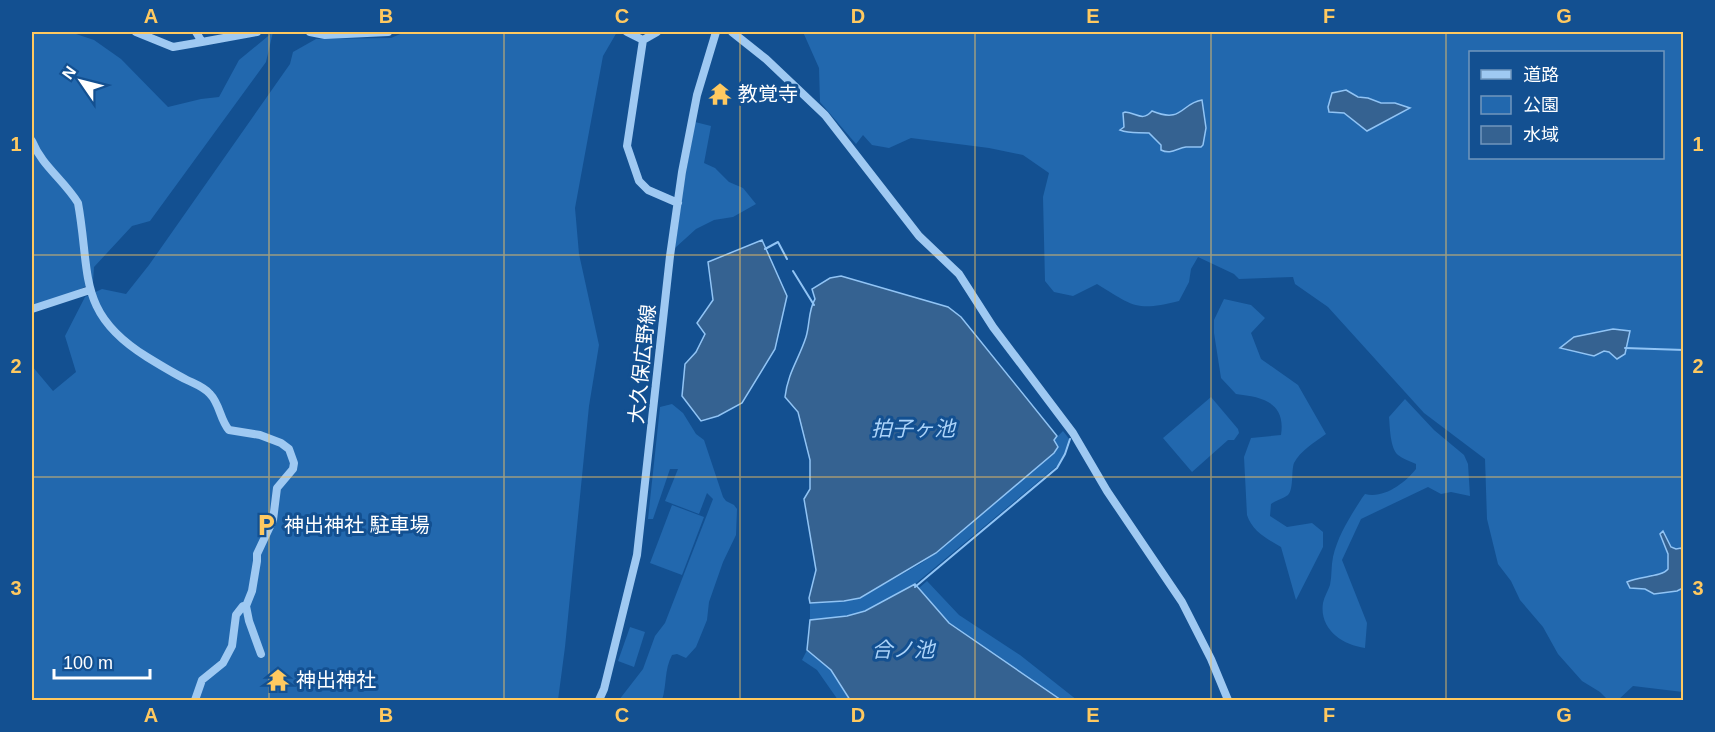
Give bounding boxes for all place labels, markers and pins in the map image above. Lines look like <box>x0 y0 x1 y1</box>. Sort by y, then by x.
temple icon: 教覚寺 <box>707 81 733 107</box>
place label: 教覚寺 <box>738 83 798 105</box>
parking icon: 神出神社 駐車場 <box>253 512 279 538</box>
place label: 神出神社 駐車場 <box>284 514 430 536</box>
temple icon: 神出神社 <box>265 667 291 693</box>
place label: 神出神社 <box>296 669 376 691</box>

